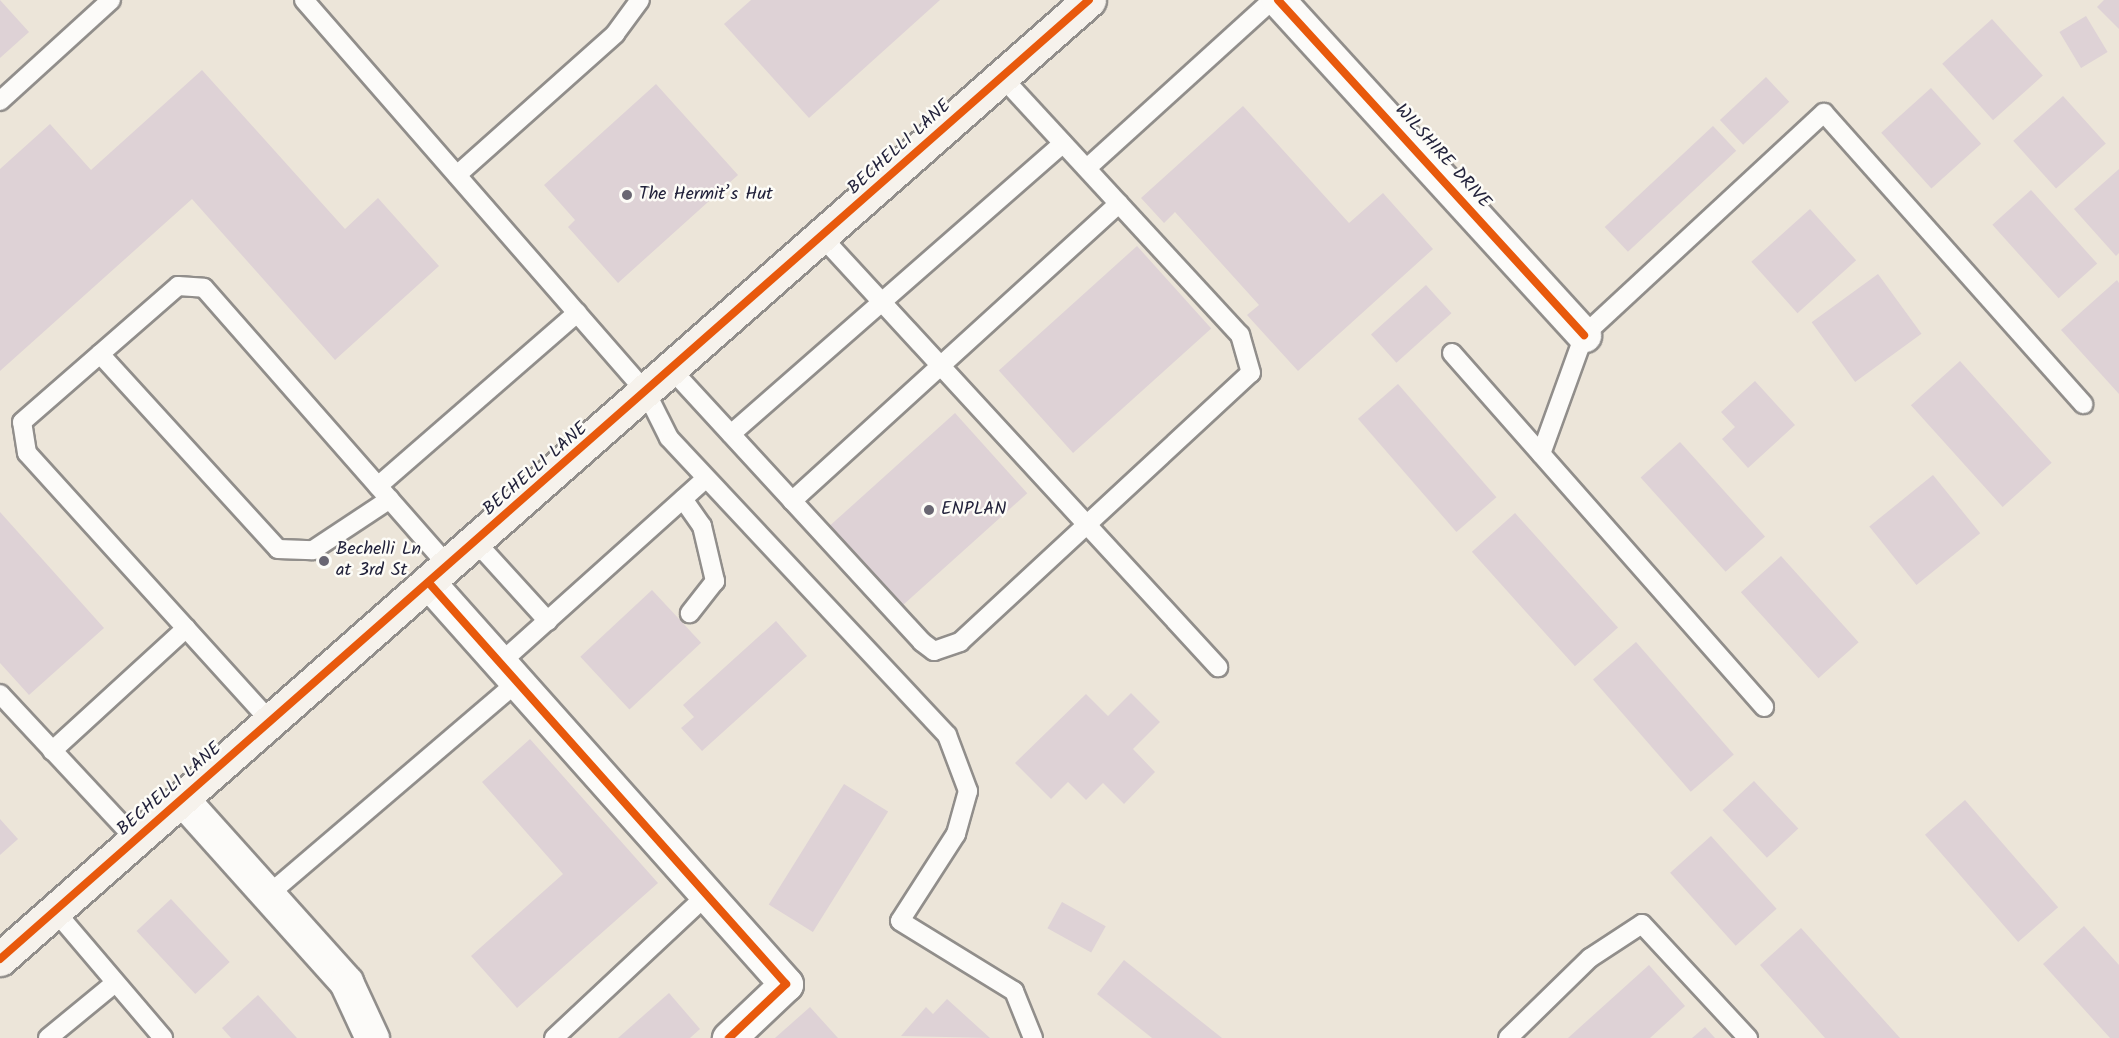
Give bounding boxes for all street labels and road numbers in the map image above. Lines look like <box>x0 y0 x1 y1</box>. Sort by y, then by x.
street label: BECHELLI LANE <box>844 96 956 200</box>
street label: WILSHIRE DRIVE <box>1390 100 1494 214</box>
street label: BECHELLI LANE <box>479 419 593 521</box>
street label: BECHELLI LANE <box>113 739 227 841</box>

